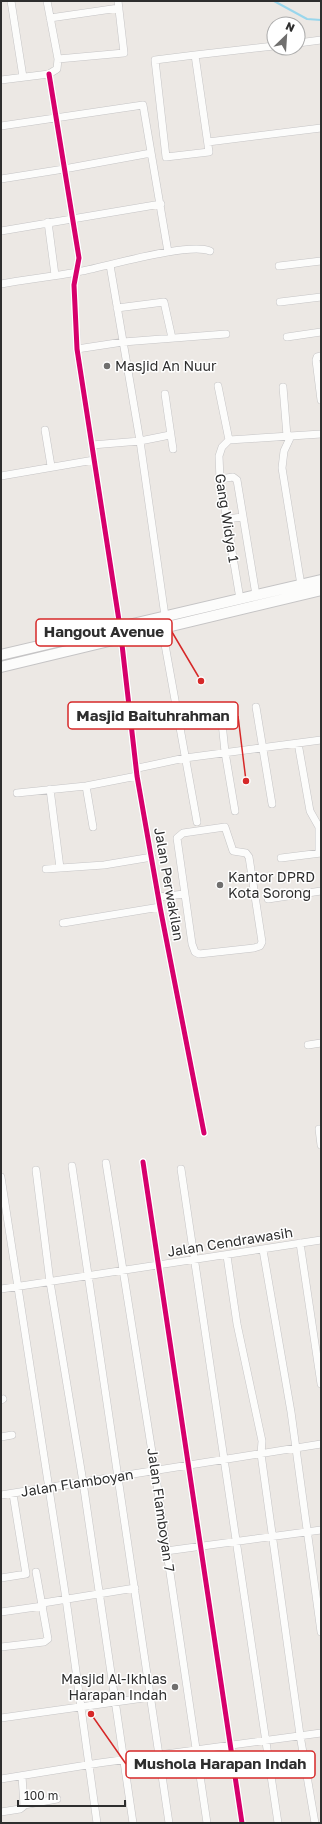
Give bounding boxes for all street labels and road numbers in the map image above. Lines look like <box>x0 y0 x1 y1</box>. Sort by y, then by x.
street label: Gang Widya 1 <box>212 472 243 564</box>
street label: Jalan Perwakilan <box>151 826 188 942</box>
street label: Jalan Cendrawasih <box>166 1223 294 1260</box>
street label: Jalan Flamboyan 7 <box>144 1447 179 1573</box>
street label: Jalan Flamboyan <box>19 1465 135 1500</box>

